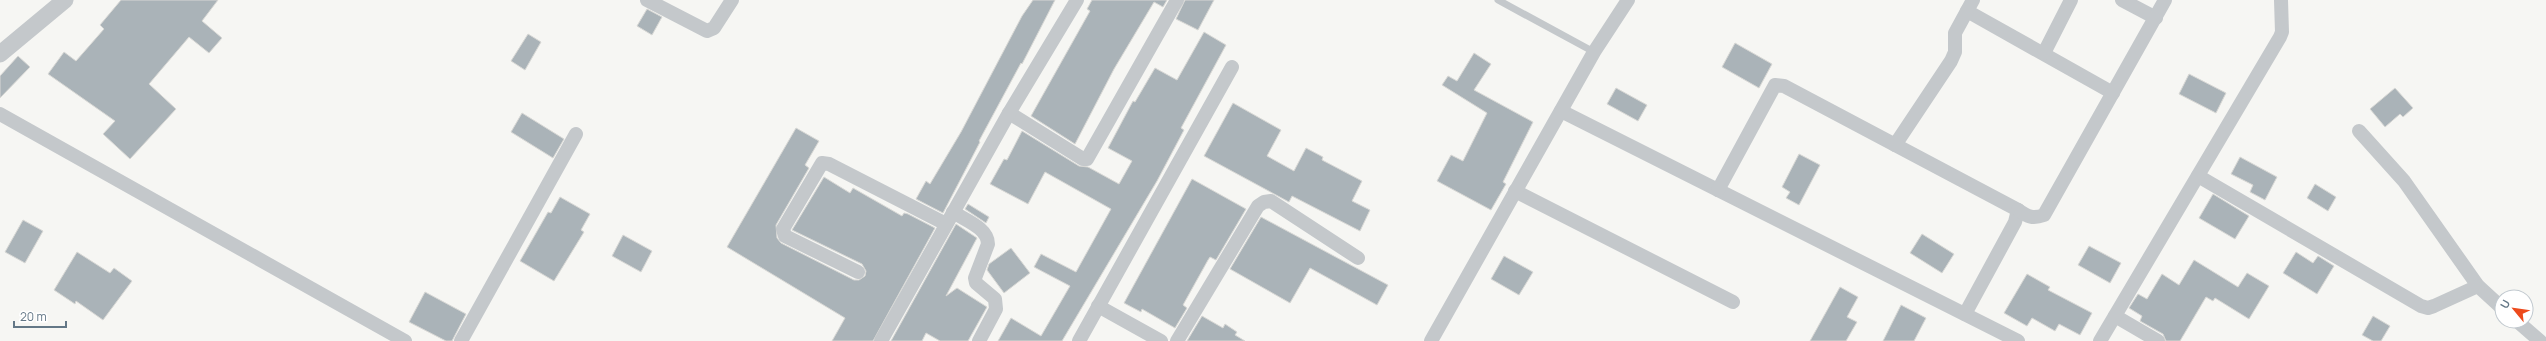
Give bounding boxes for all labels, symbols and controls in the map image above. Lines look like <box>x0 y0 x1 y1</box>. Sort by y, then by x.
north arrow <box>2494 289 2534 329</box>
text: U <box>2496 297 2513 311</box>
scale bar <box>14 303 66 329</box>
text: 20 m <box>20 308 47 325</box>

